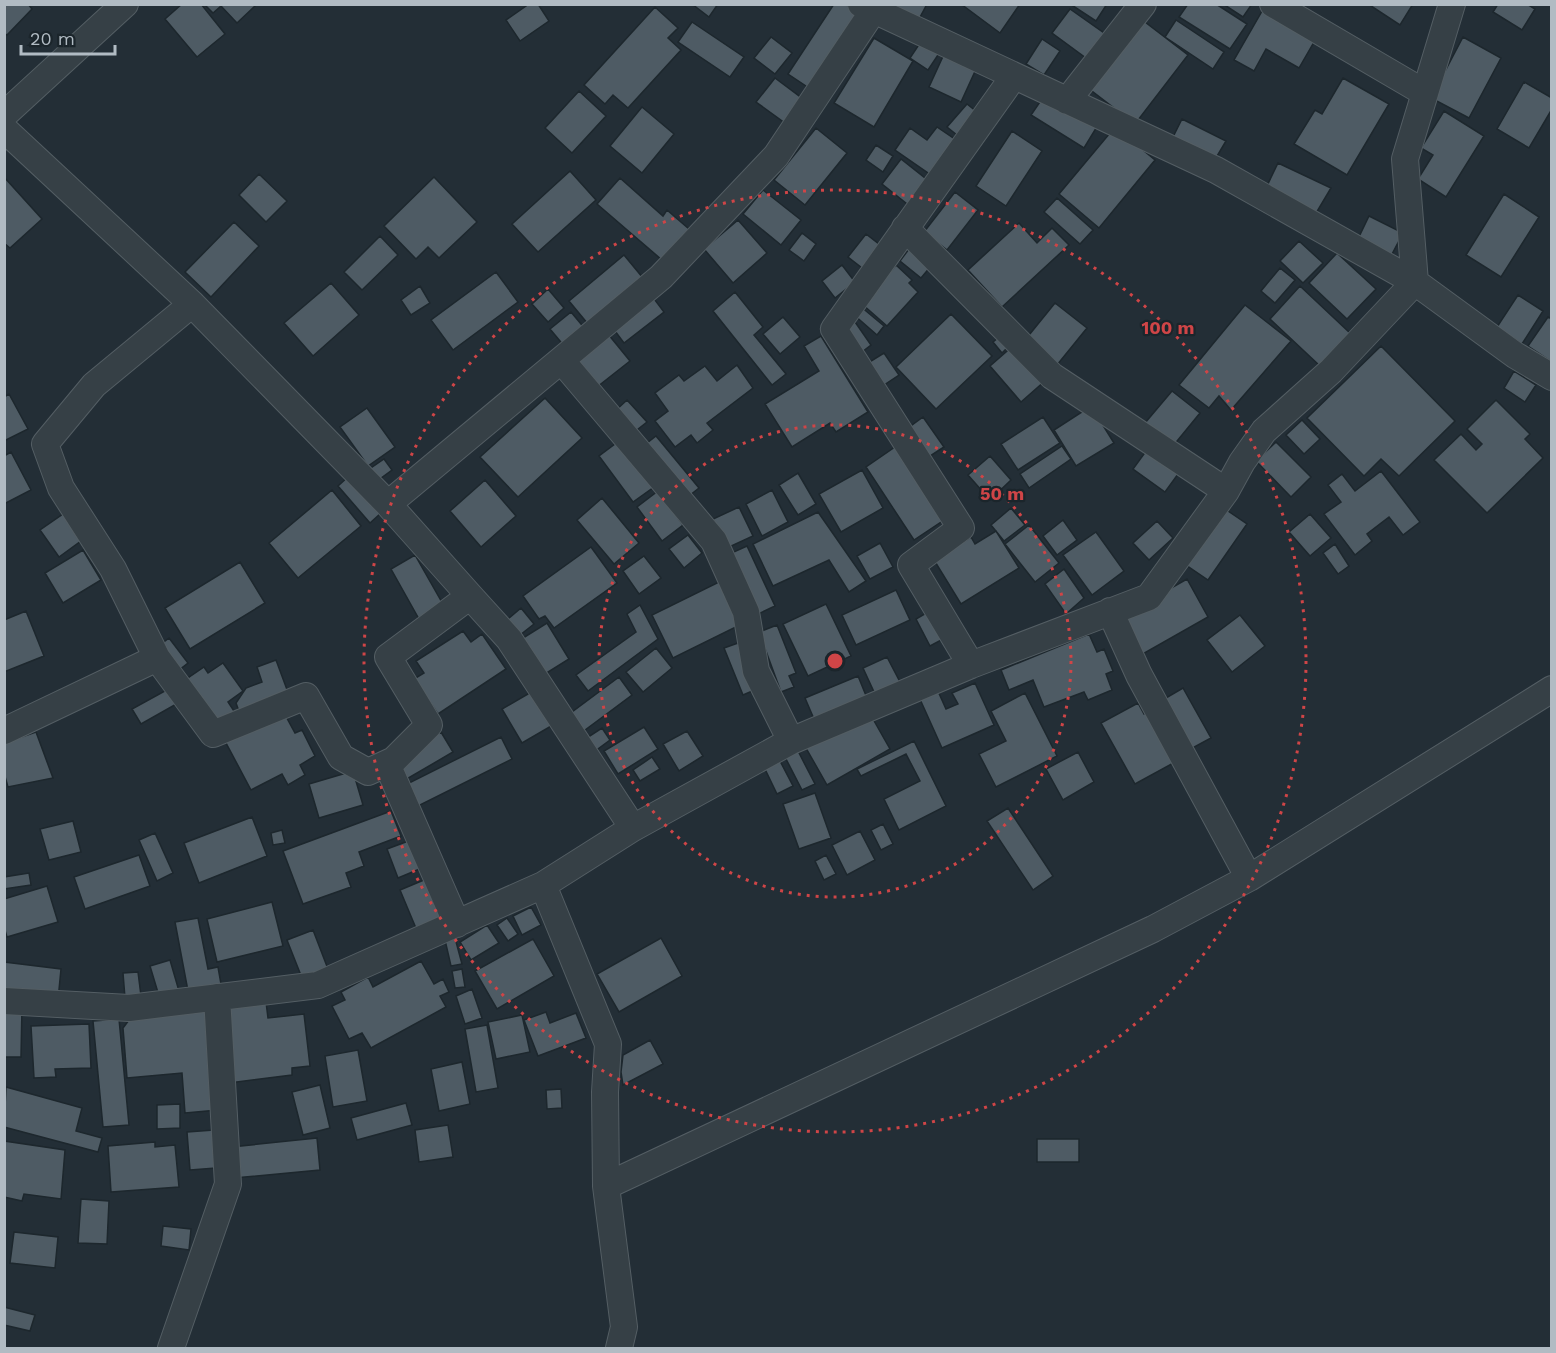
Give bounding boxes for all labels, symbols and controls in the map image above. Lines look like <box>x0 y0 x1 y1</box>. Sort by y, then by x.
scale bar <box>21 18 116 56</box>
text: 20 m <box>30 28 75 49</box>
text: 100 m <box>1141 317 1195 338</box>
text: 50 m <box>980 483 1024 504</box>
centre of rings <box>825 651 845 671</box>

